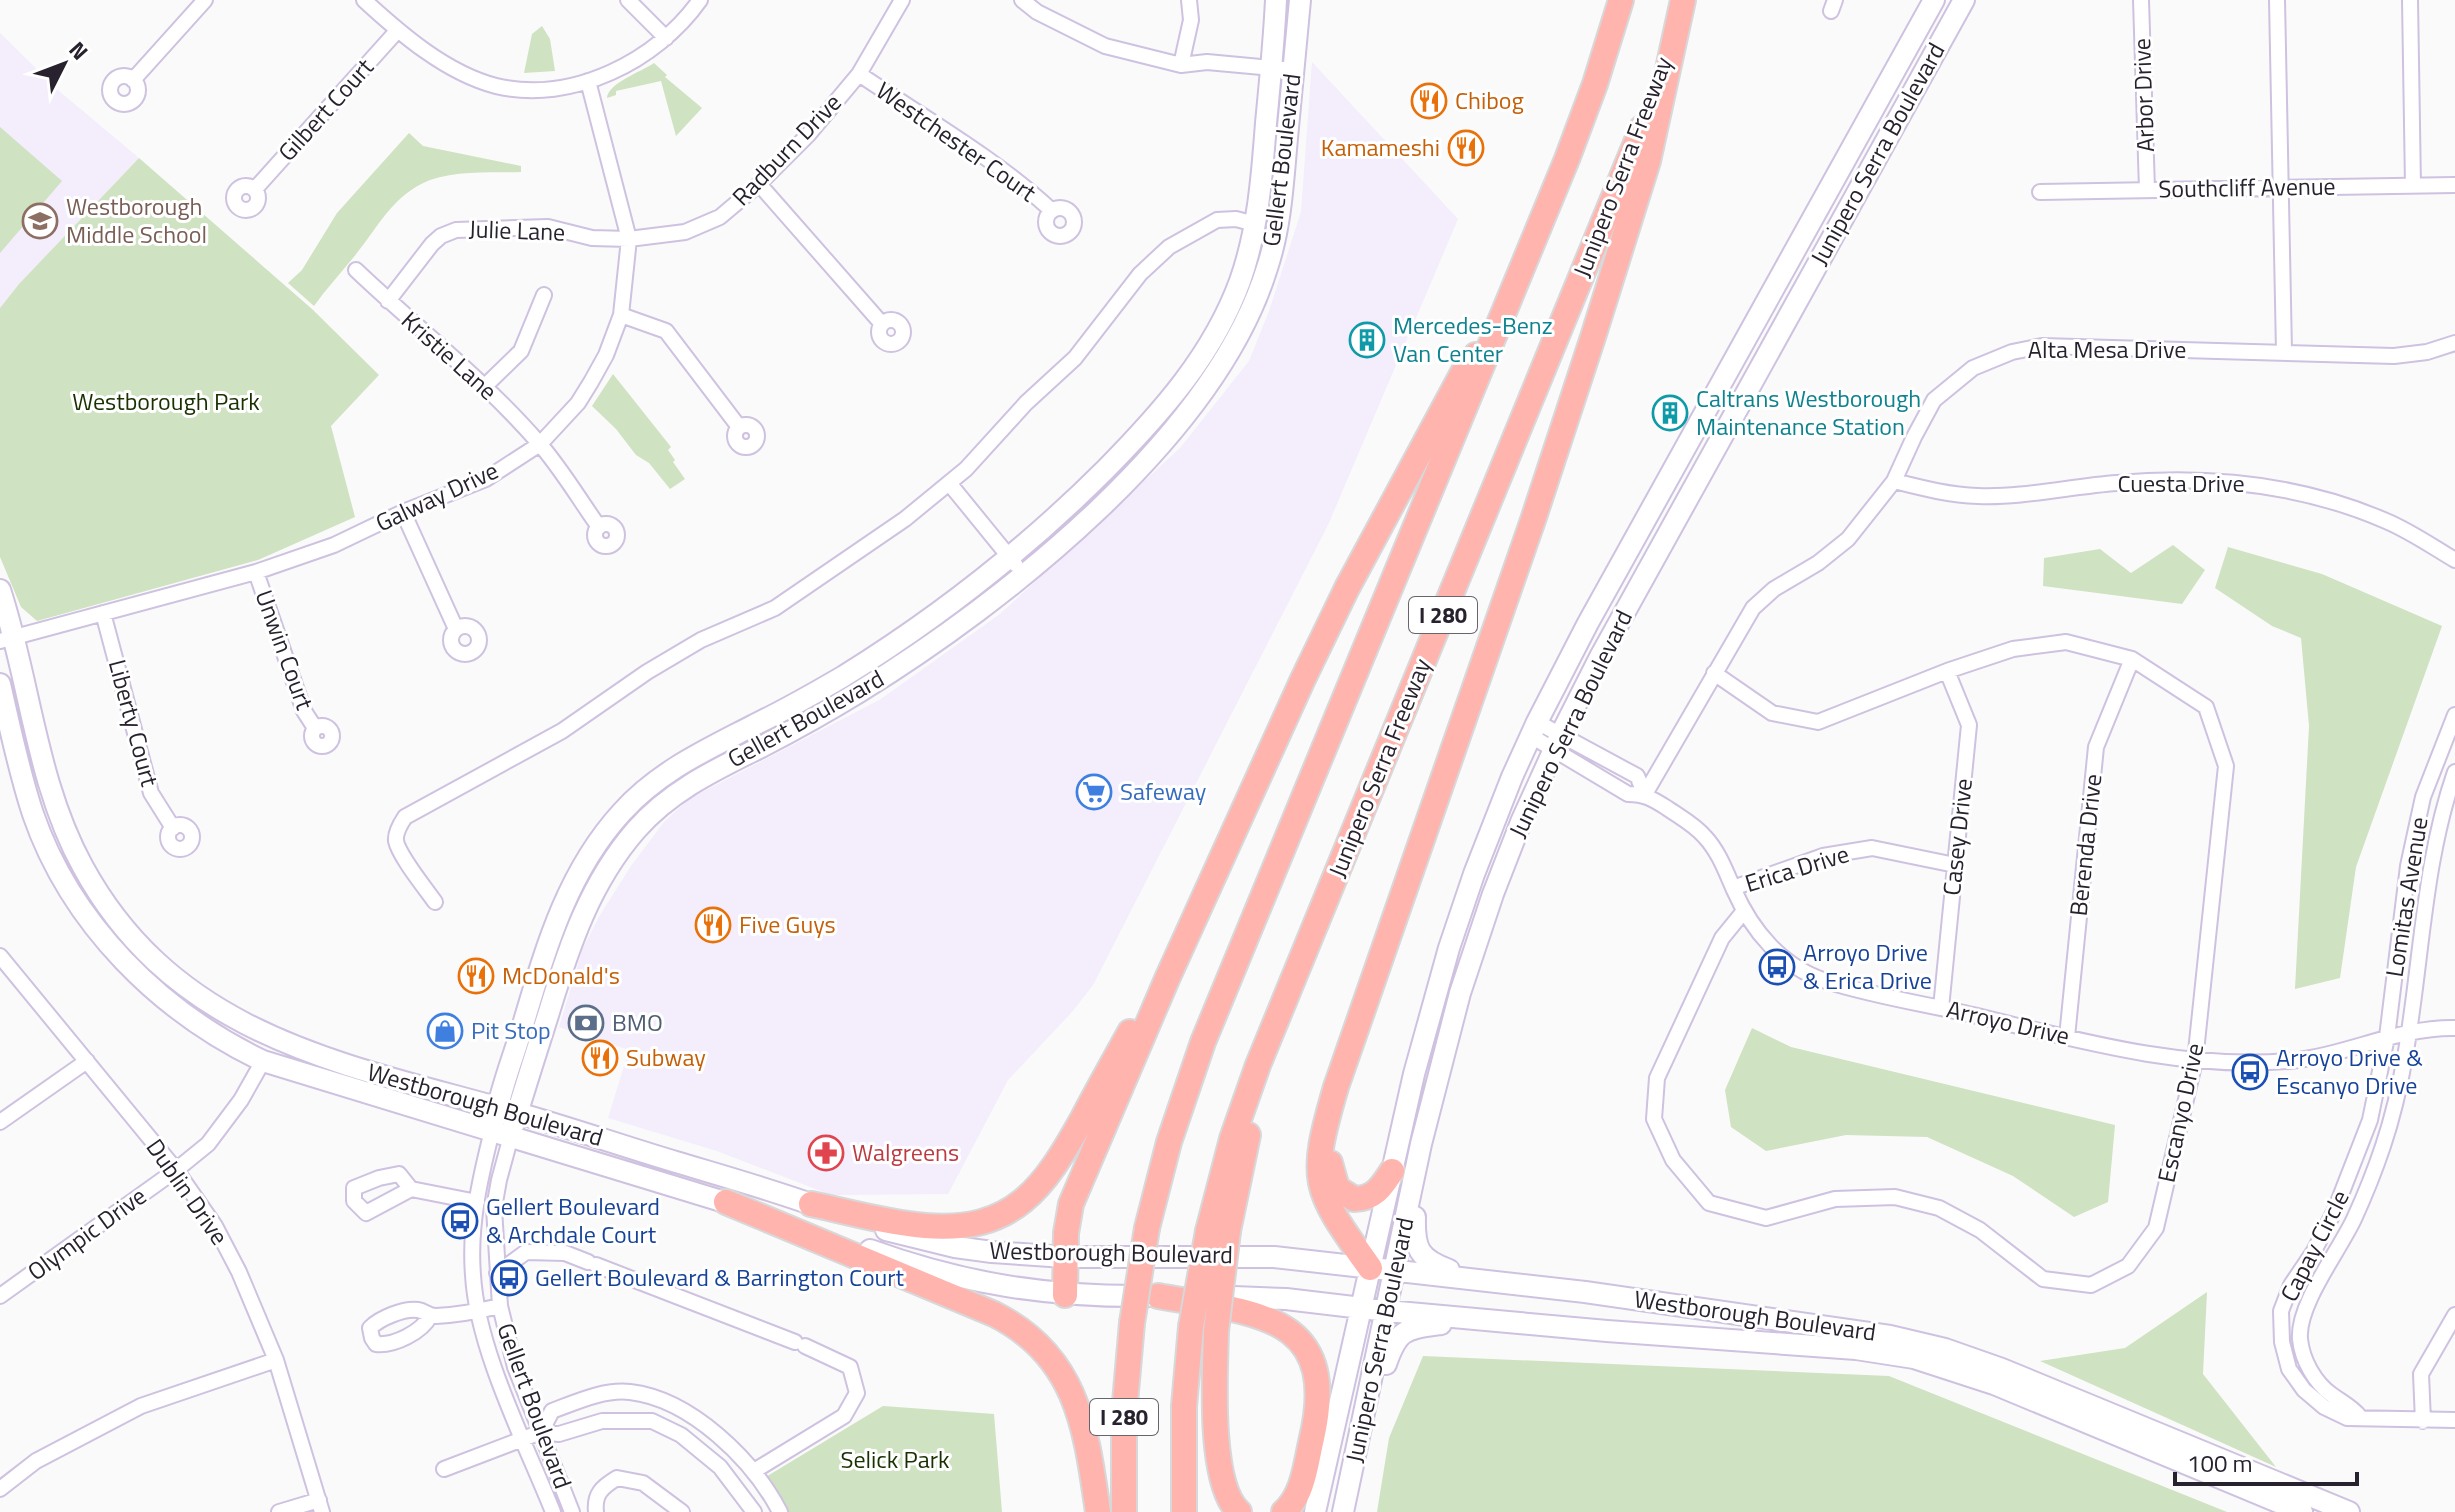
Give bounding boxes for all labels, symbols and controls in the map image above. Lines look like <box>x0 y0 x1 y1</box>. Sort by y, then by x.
north arrow <box>24 24 104 104</box>
text: N <box>61 34 97 68</box>
street label: Junipero Serra Boulevard <box>1801 36 1953 271</box>
street label: Arbor Drive <box>2123 37 2163 153</box>
street label: Gilbert Court <box>269 50 382 169</box>
street label: Junipero Serra Freeway <box>1563 51 1681 282</box>
street label: Gellert Boulevard <box>1253 71 1309 248</box>
street label: Westchester Court <box>869 72 1044 210</box>
restaurant icon: Chibog <box>1410 82 1448 120</box>
place label: Chibog <box>1455 82 1524 118</box>
street label: Radburn Drive <box>723 85 849 214</box>
place label: Kamameshi <box>1321 129 1440 165</box>
restaurant icon: Kamameshi <box>1447 129 1485 167</box>
street label: Southcliff Avenue <box>2158 167 2336 207</box>
place label: Westborough Middle School <box>66 188 207 252</box>
school or university icon: Westborough Middle School <box>21 202 59 240</box>
street label: Julie Lane <box>468 210 566 250</box>
street label: Kristie Lane <box>394 302 506 408</box>
place label: Mercedes-Benz Van Center <box>1393 307 1553 371</box>
building icon: Mercedes-Benz Van Center <box>1348 321 1386 359</box>
street label: Alta Mesa Drive <box>2028 331 2186 367</box>
place label: Caltrans Westborough Maintenance Station <box>1696 380 1921 444</box>
park label: Westborough Park <box>72 383 260 419</box>
building icon: Caltrans Westborough Maintenance Station <box>1651 394 1689 432</box>
street label: Galway Drive <box>369 452 504 540</box>
street label: Cuesta Drive <box>2117 465 2245 501</box>
street label: Unwin Court <box>247 585 323 715</box>
road number: I 280 <box>1409 597 1477 633</box>
street label: Junipero Serra Boulevard <box>1499 604 1641 844</box>
street label: Junipero Serra Freeway <box>1319 652 1440 883</box>
street label: Liberty Court <box>100 655 168 791</box>
street label: Gellert Boulevard <box>721 660 890 776</box>
street label: Berenda Drive <box>2060 772 2110 918</box>
supermarket icon: Safeway <box>1075 773 1113 811</box>
place label: Safeway <box>1120 773 1207 809</box>
street label: Casey Drive <box>1933 777 1981 897</box>
street label: Lomitas Avenue <box>2376 814 2436 979</box>
street label: Erica Drive <box>1740 835 1853 901</box>
restaurant icon: Five Guys <box>694 906 732 944</box>
place label: Five Guys <box>739 906 836 942</box>
place label: Arroyo Drive & Erica Drive <box>1803 934 1932 998</box>
bus stop icon: Arroyo Drive & Erica Drive <box>1758 948 1796 986</box>
restaurant icon: McDonald's <box>457 957 495 995</box>
place label: McDonald's <box>502 957 620 993</box>
street label: Arroyo Drive <box>1943 990 2073 1054</box>
bank icon: BMO <box>567 1004 605 1042</box>
place label: BMO <box>612 1004 663 1040</box>
shop icon: Pit Stop <box>426 1012 464 1050</box>
place label: Pit Stop <box>471 1012 551 1048</box>
restaurant icon: Subway <box>581 1039 619 1077</box>
place label: Subway <box>626 1039 706 1075</box>
place label: Arroyo Drive & Escanyo Drive <box>2276 1039 2423 1103</box>
street label: Escanyo Drive <box>2148 1040 2212 1186</box>
street label: Westborough Boulevard <box>363 1053 607 1155</box>
bus stop icon: Arroyo Drive & Escanyo Drive <box>2231 1053 2269 1091</box>
street label: Dublin Drive <box>138 1131 238 1252</box>
pharmacy icon: Walgreens <box>807 1134 845 1172</box>
place label: Walgreens <box>852 1134 959 1170</box>
street label: Olympic Drive <box>20 1178 153 1289</box>
street label: Capay Circle <box>2271 1183 2358 1308</box>
place label: Gellert Boulevard & Archdale Court <box>486 1188 660 1252</box>
bus stop icon: Gellert Boulevard & Archdale Court <box>441 1202 479 1240</box>
street label: Junipero Serra Boulevard <box>1335 1214 1423 1466</box>
street label: Westborough Boulevard <box>989 1232 1233 1272</box>
bus stop icon: Gellert Boulevard & Barrington Court <box>490 1259 528 1297</box>
place label: Gellert Boulevard & Barrington Court <box>535 1259 905 1295</box>
street label: Westborough Boulevard <box>1632 1280 1878 1350</box>
street label: Gellert Boulevard <box>488 1318 582 1494</box>
road number: I 280 <box>1090 1399 1158 1435</box>
scale bar <box>2175 1436 2357 1486</box>
park label: Selick Park <box>840 1441 950 1477</box>
text: 100 m <box>2187 1445 2253 1481</box>

